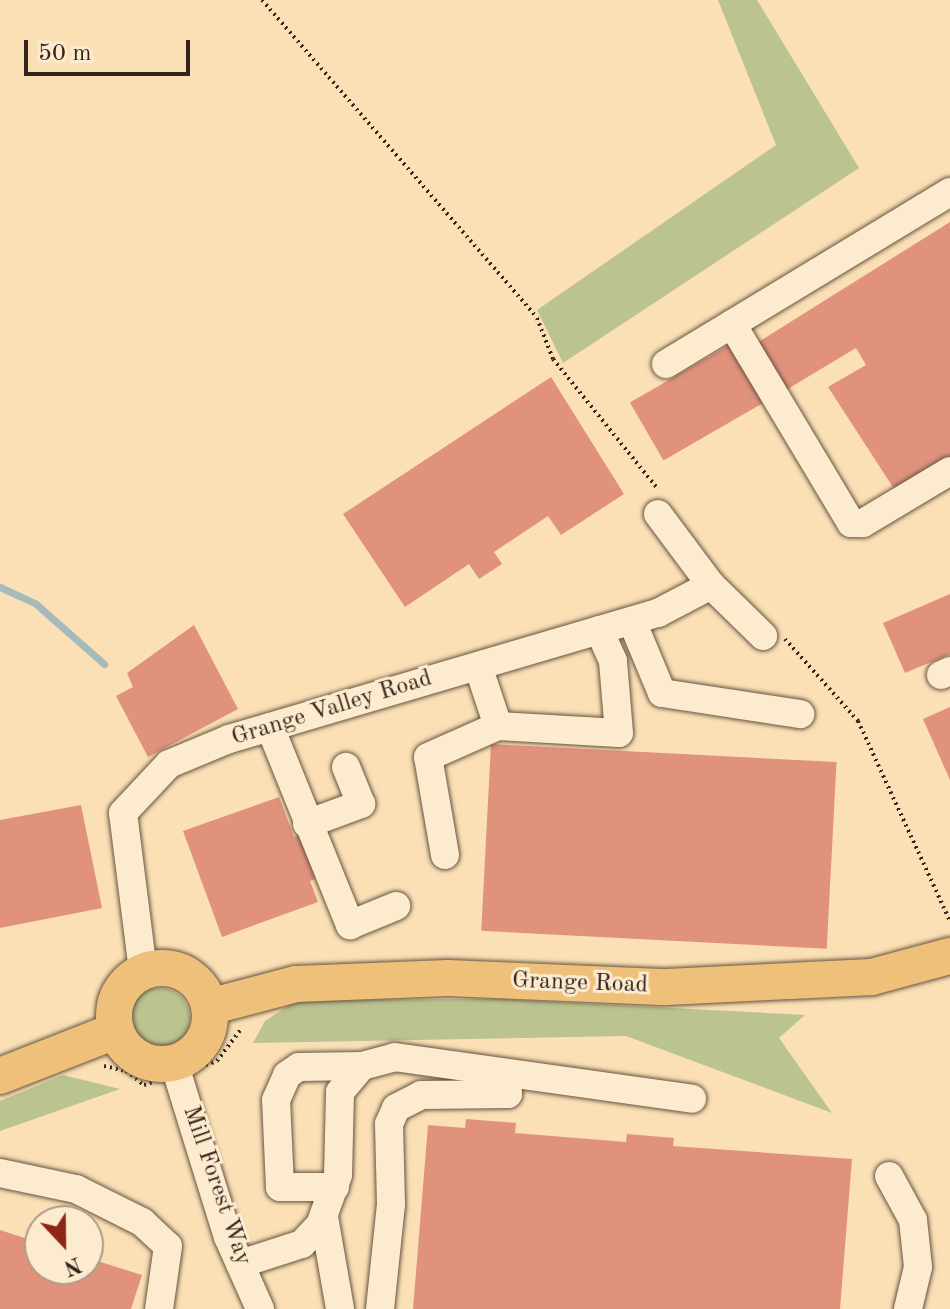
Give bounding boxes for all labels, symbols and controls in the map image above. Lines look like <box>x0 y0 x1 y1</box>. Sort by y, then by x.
scale bar <box>28 24 194 74</box>
text: 50 m <box>38 42 92 66</box>
street label: Grange Valley Road <box>228 665 436 753</box>
street label: Grange Road <box>511 967 649 1001</box>
street label: Mill Forest Way <box>175 1102 257 1270</box>
north arrow <box>24 1205 104 1285</box>
text: N <box>60 1252 84 1279</box>

